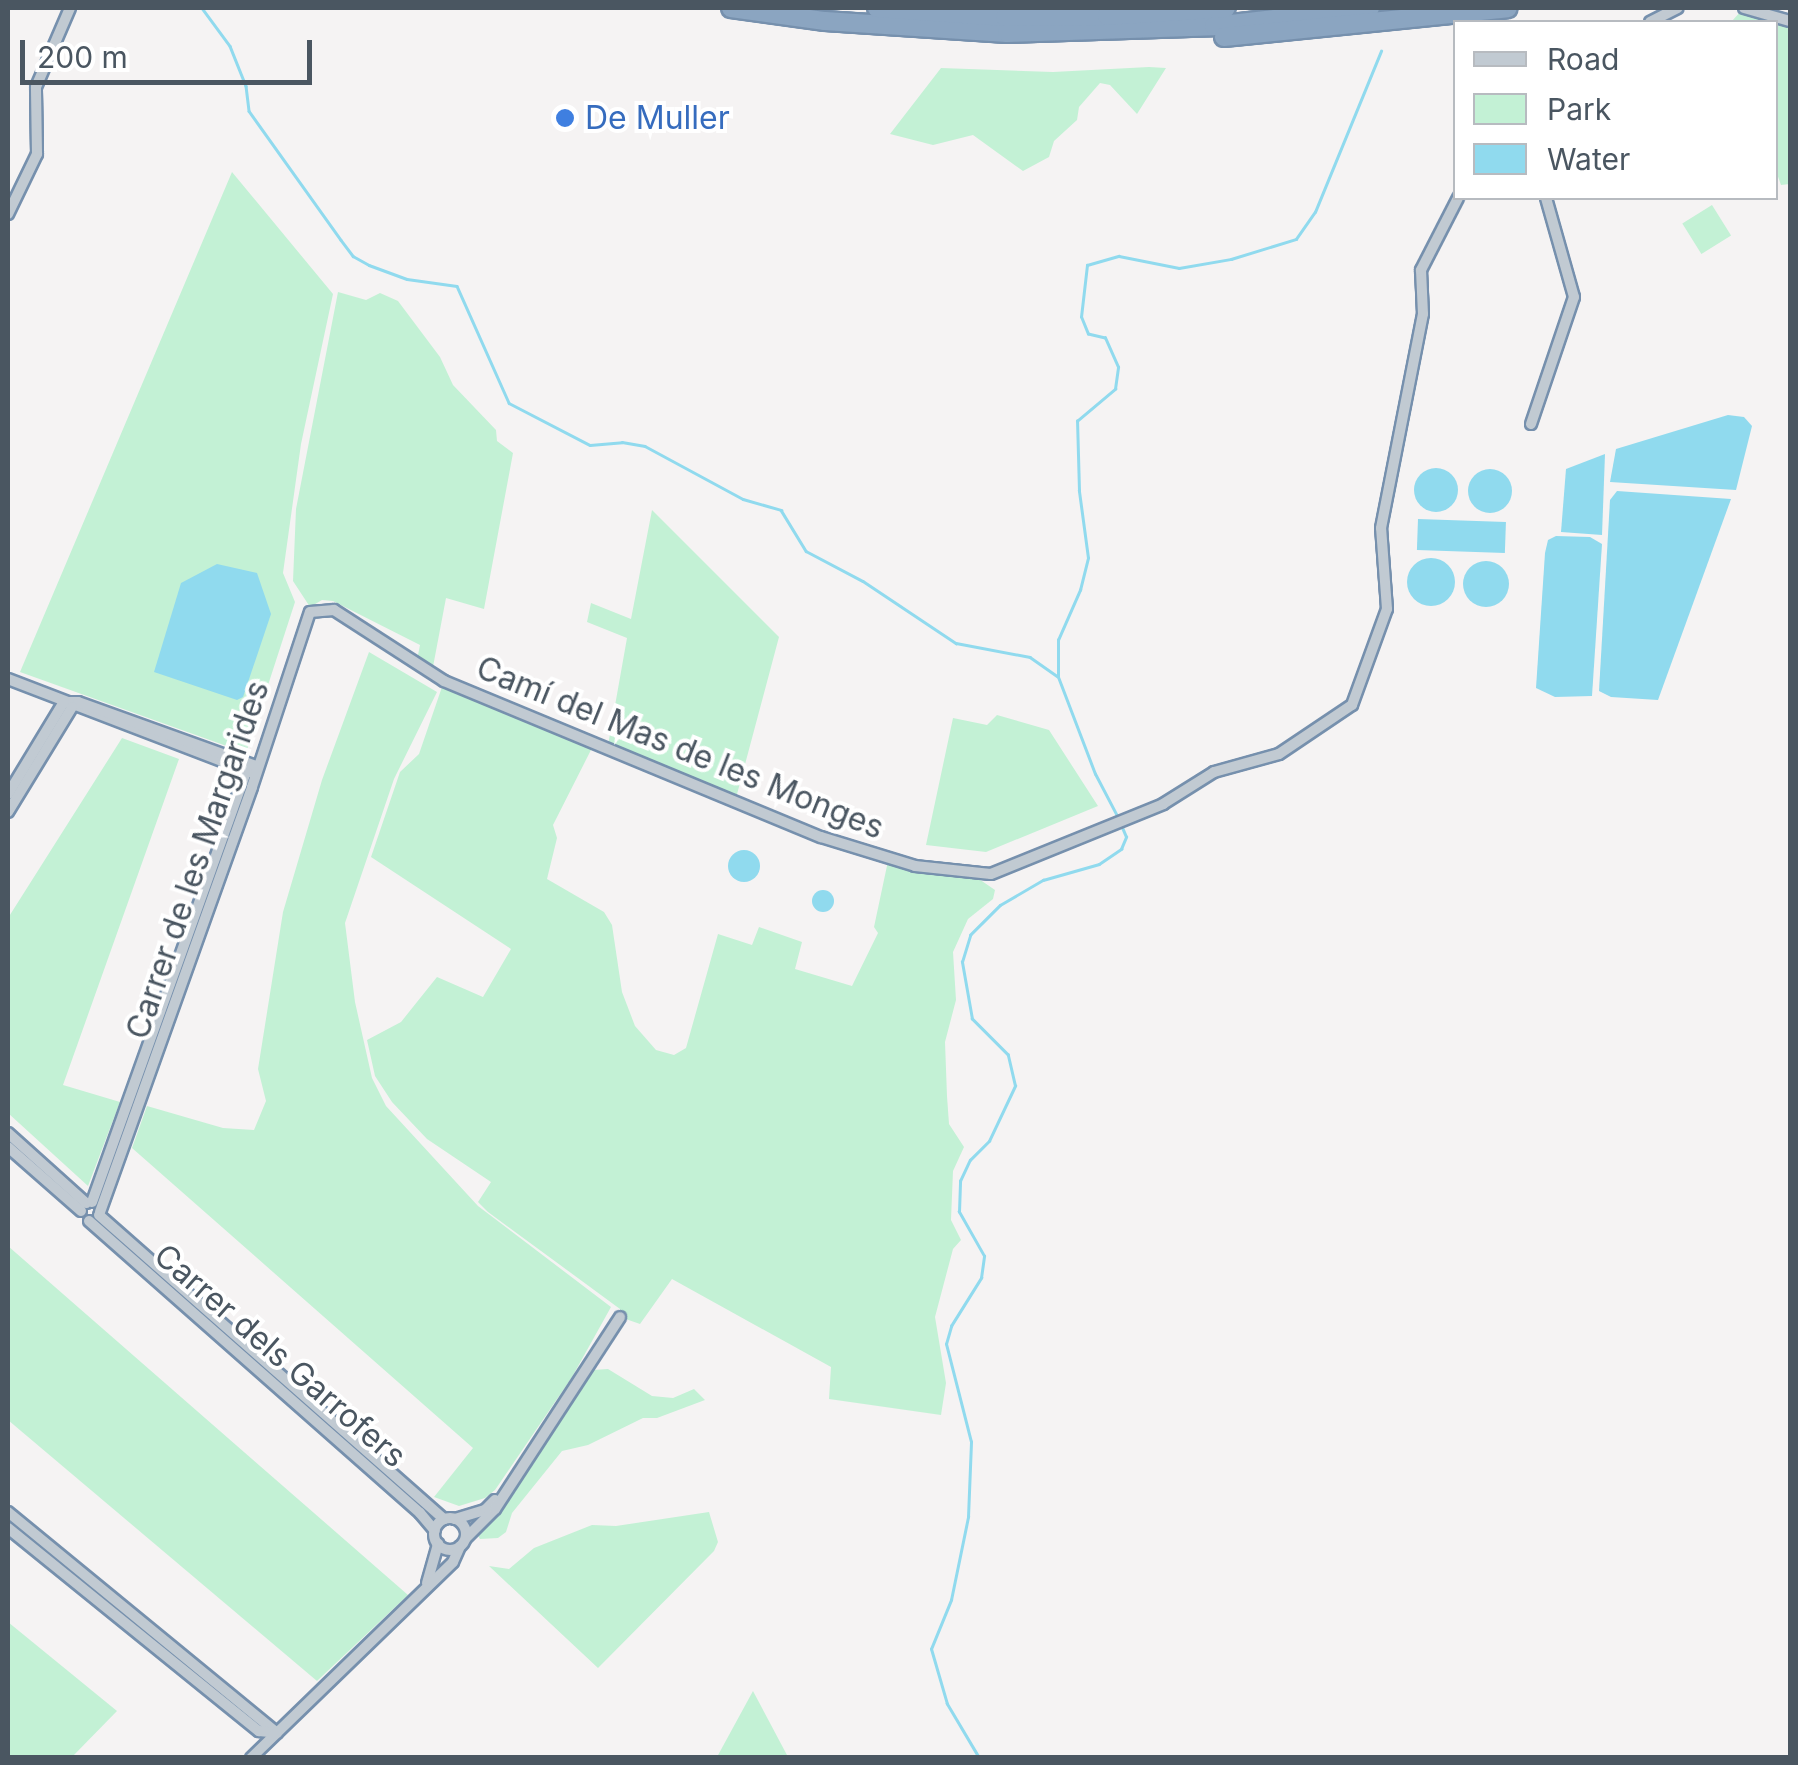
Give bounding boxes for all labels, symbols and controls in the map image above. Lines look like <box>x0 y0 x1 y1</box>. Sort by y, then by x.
scale bar <box>25 20 318 82</box>
legend <box>1453 20 1778 200</box>
text: 200 m <box>37 39 128 75</box>
text: Road <box>1547 41 1619 77</box>
text: Park <box>1547 91 1611 127</box>
place label: De Muller <box>585 99 730 137</box>
marker: De Muller <box>554 107 576 129</box>
text: Water <box>1547 141 1630 177</box>
street label: Camí del Mas de les Monges <box>471 649 889 847</box>
street label: Carrer de les Margarides <box>119 676 277 1044</box>
street label: Carrer dels Garrofers <box>146 1236 414 1476</box>

